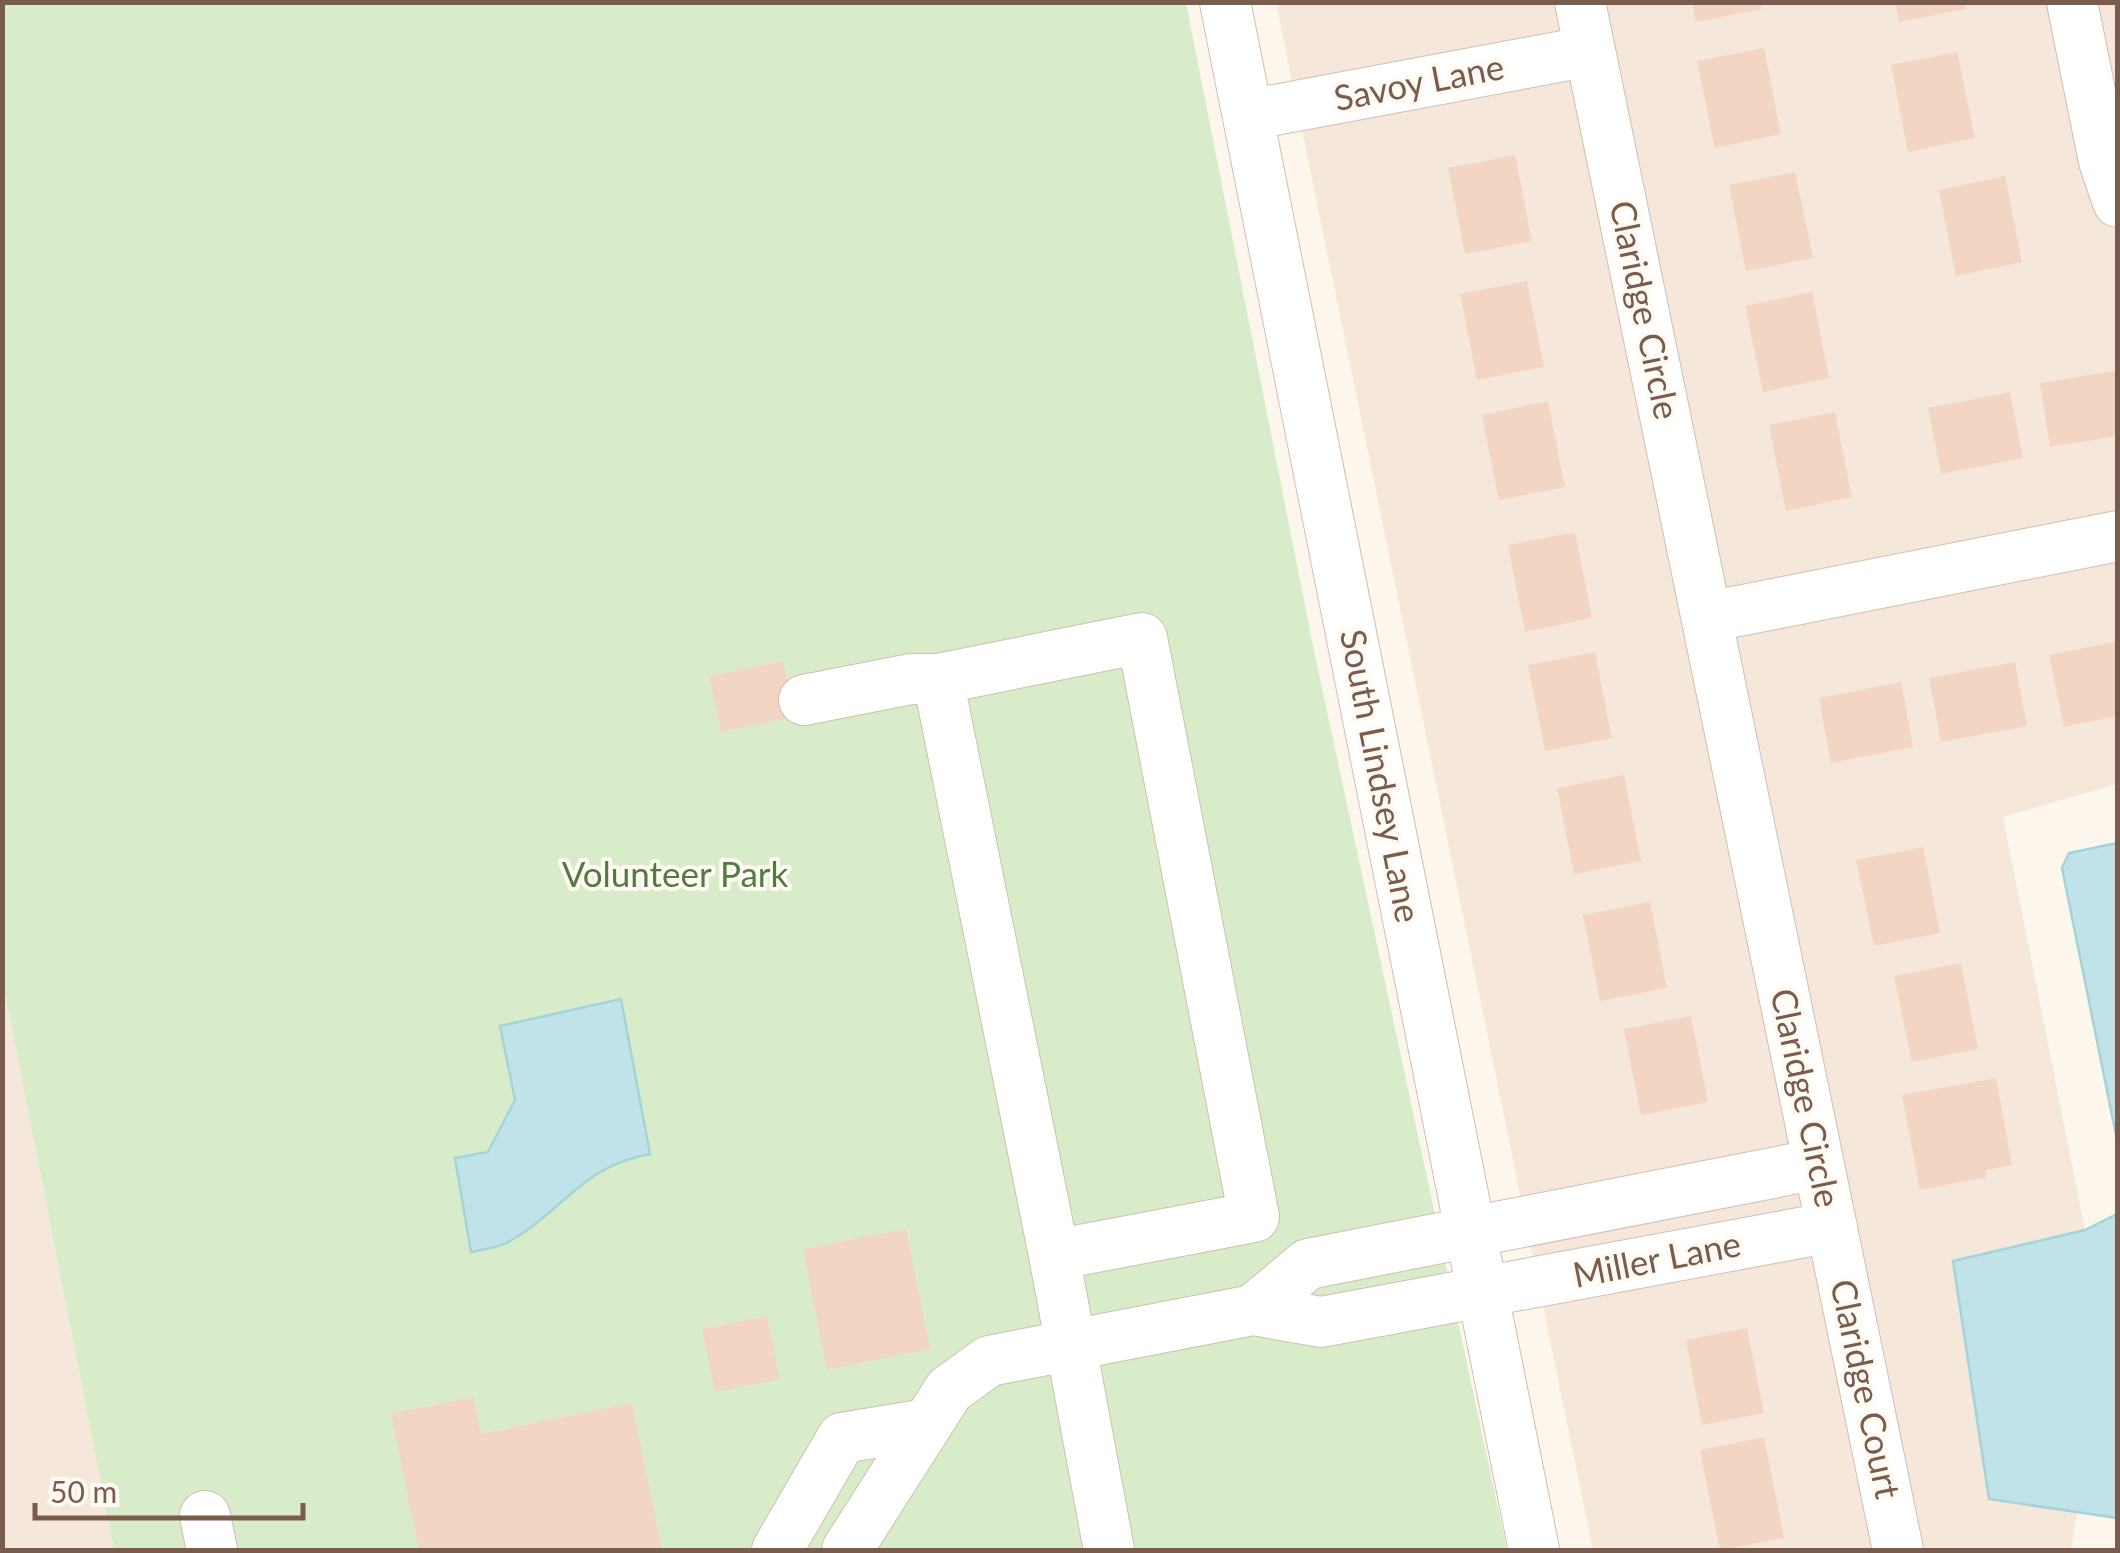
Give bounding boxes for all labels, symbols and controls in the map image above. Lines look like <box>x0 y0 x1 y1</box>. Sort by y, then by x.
street label: Savoy Lane <box>1330 44 1507 118</box>
street label: Claridge Circle <box>1602 196 1690 423</box>
street label: South Lindsey Lane <box>1333 626 1431 926</box>
park label: Volunteer Park <box>562 852 789 894</box>
street label: Claridge Circle <box>1763 984 1851 1211</box>
street label: Miller Lane <box>1569 1221 1744 1295</box>
street label: Claridge Court <box>1823 1275 1911 1502</box>
scale bar <box>35 1458 302 1520</box>
text: 50 m <box>50 1473 117 1509</box>

